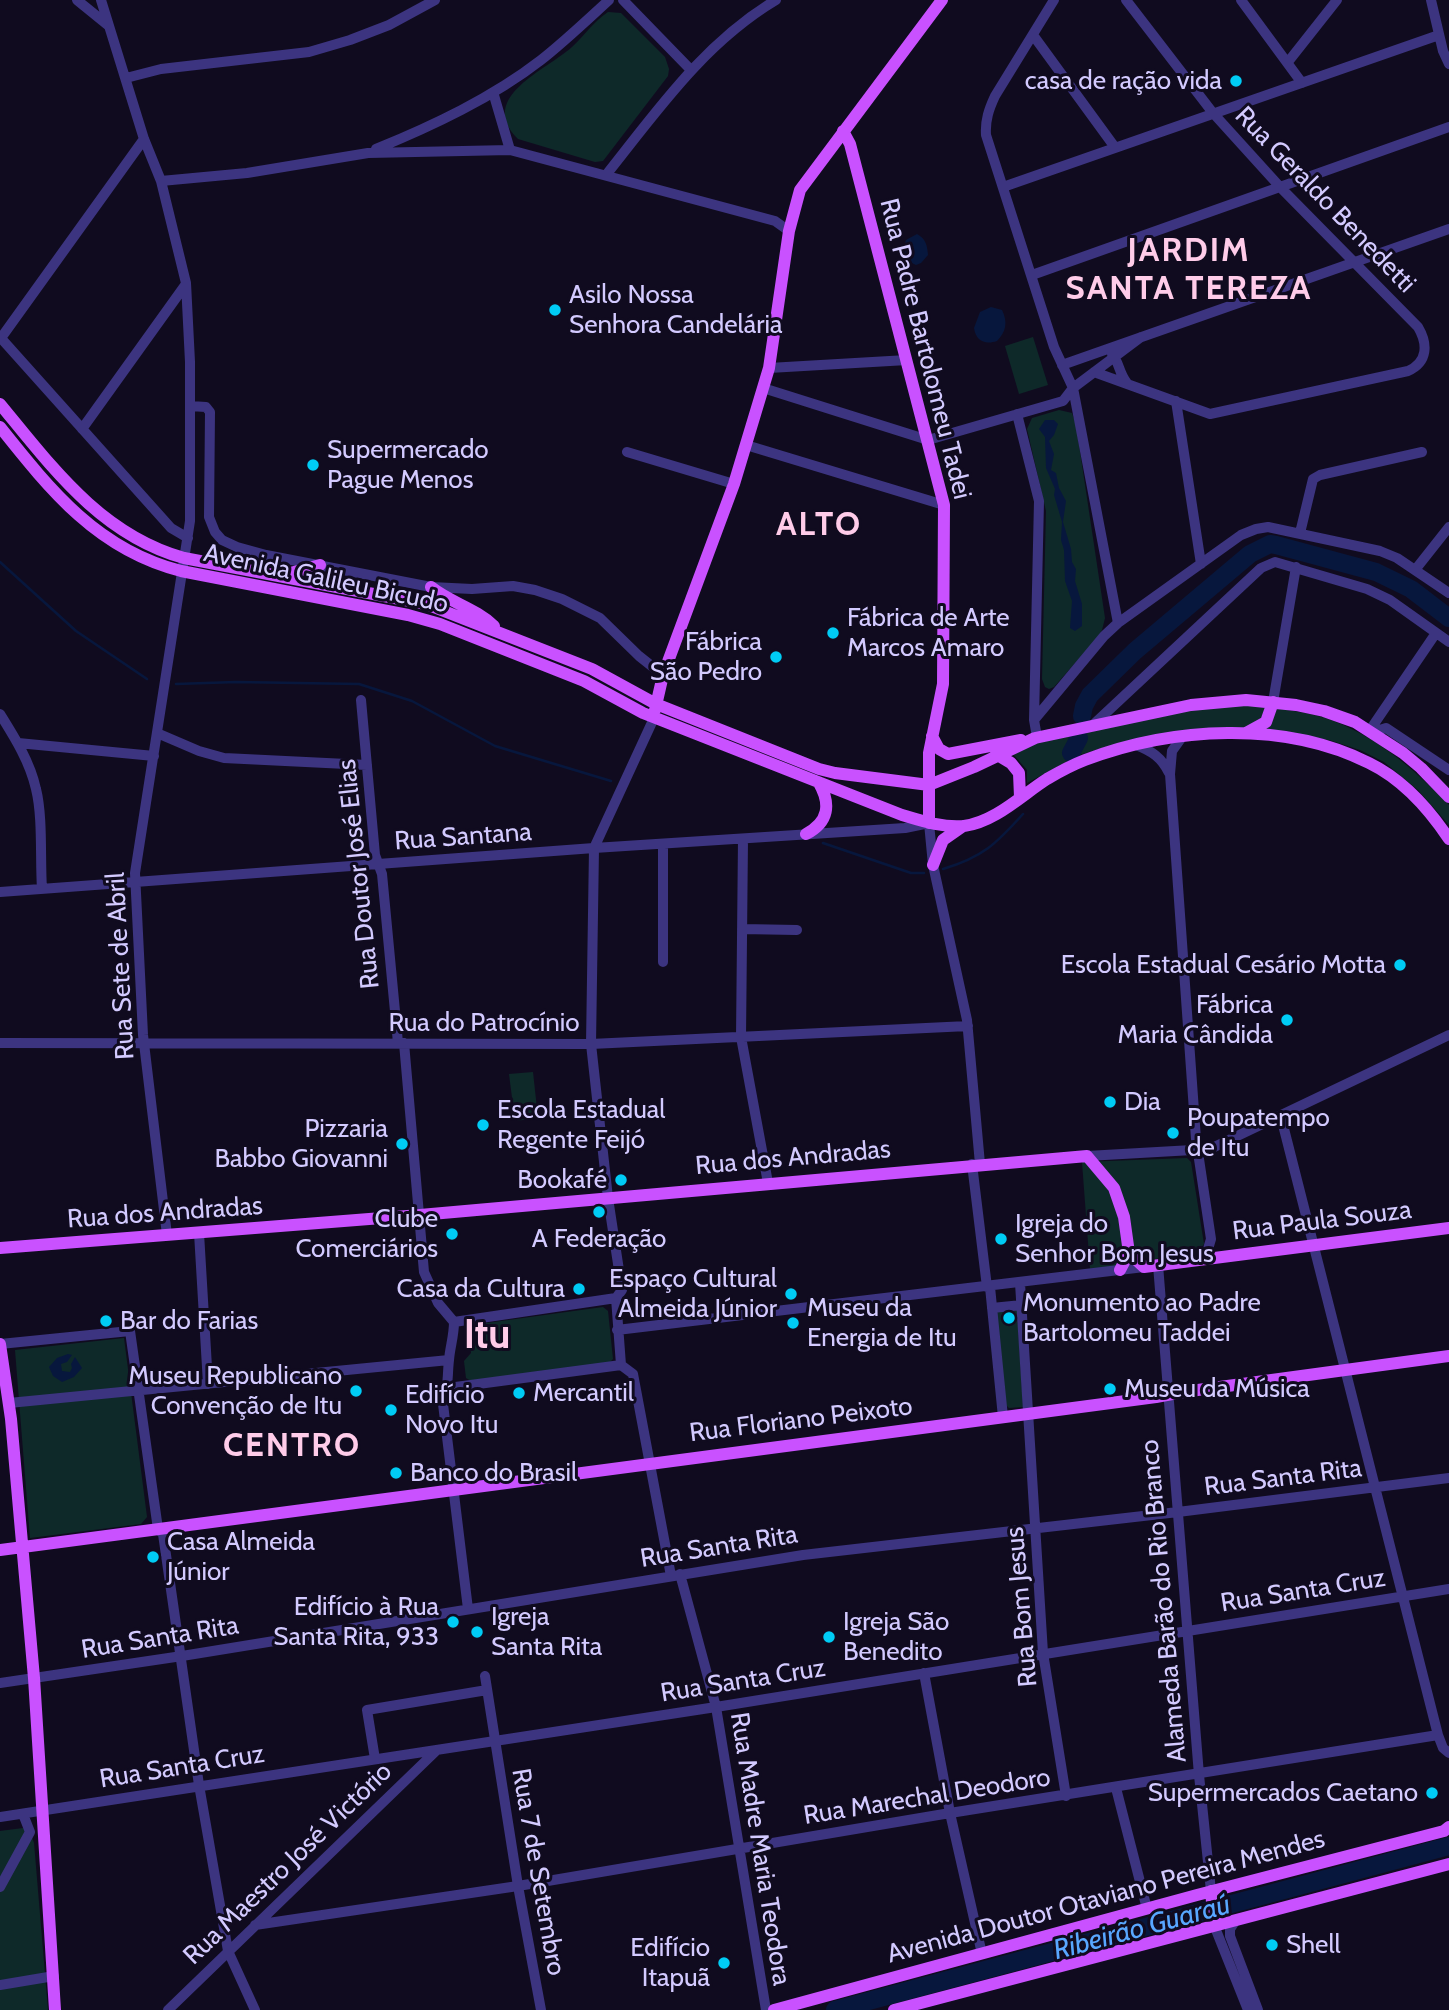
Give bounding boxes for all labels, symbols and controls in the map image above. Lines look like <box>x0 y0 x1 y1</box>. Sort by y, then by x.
place label: casa de ração vida <box>1025 65 1222 97</box>
marker: casa de ração vida <box>1228 73 1244 89</box>
street label: Rua Geraldo Benedetti <box>1228 100 1422 300</box>
street label: Rua Padre Bartolomeu Tadei <box>873 195 977 503</box>
district label: JARDIM SANTA TEREZA <box>1067 231 1311 309</box>
place label: Asilo Nossa Senhora Candelária <box>569 279 782 340</box>
marker: Asilo Nossa Senhora Candelária <box>547 302 563 318</box>
place label: Supermercado Pague Menos <box>327 434 489 496</box>
marker: Supermercado Pague Menos <box>305 457 321 473</box>
district label: ALTO <box>776 505 862 545</box>
street label: Avenida Galileu Bicudo <box>201 538 451 620</box>
place label: Fábrica de Arte Marcos Amaro <box>847 602 1010 664</box>
marker: Fábrica de Arte Marcos Amaro <box>825 625 841 641</box>
place label: Fábrica São Pedro <box>650 626 762 688</box>
marker: Fábrica São Pedro <box>768 649 784 665</box>
street label: Rua Doutor José Elias <box>331 758 387 990</box>
street label: Rua Santana <box>393 817 533 857</box>
street label: Rua Sete de Abril <box>101 872 141 1060</box>
place label: Escola Estadual Cesário Motta <box>1061 949 1386 981</box>
marker: Escola Estadual Cesário Motta <box>1392 957 1408 973</box>
place label: Fábrica Maria Cândida <box>1118 989 1273 1050</box>
street label: Rua do Patrocínio <box>388 1007 580 1039</box>
marker: Fábrica Maria Cândida <box>1279 1012 1295 1028</box>
place label: Dia <box>1124 1086 1161 1118</box>
place label: Escola Estadual Regente Feijó <box>497 1094 665 1156</box>
marker: Dia <box>1102 1094 1118 1110</box>
place label: Poupatempo de Itu <box>1187 1102 1330 1164</box>
place label: Pizzaria Babbo Giovanni <box>214 1113 388 1174</box>
marker: Escola Estadual Regente Feijó <box>475 1117 491 1133</box>
marker: Poupatempo de Itu <box>1165 1125 1181 1141</box>
street label: Rua dos Andradas <box>694 1134 892 1182</box>
marker: Pizzaria Babbo Giovanni <box>394 1136 410 1152</box>
place label: Bookafé <box>517 1164 607 1196</box>
marker: Bookafé <box>613 1172 629 1188</box>
street label: Rua dos Andradas <box>66 1191 264 1235</box>
street label: Rua Paula Souza <box>1231 1195 1413 1247</box>
place label: Clube Comerciários <box>295 1203 438 1264</box>
marker: A Federação <box>591 1204 607 1220</box>
place label: Igreja do Senhor Bom Jesus <box>1015 1208 1214 1270</box>
place label: A Federação <box>532 1223 666 1255</box>
marker: Clube Comerciários <box>444 1226 460 1242</box>
marker: Igreja do Senhor Bom Jesus <box>993 1231 1009 1247</box>
place label: Espaço Cultural Almeida Júnior <box>609 1263 777 1324</box>
place label: Casa da Cultura <box>396 1273 565 1305</box>
marker: Casa da Cultura <box>571 1281 587 1297</box>
marker: Espaço Cultural Almeida Júnior <box>783 1286 799 1302</box>
place label: Monumento ao Padre Bartolomeu Taddei <box>1023 1287 1261 1348</box>
place label: Museu da Energia de Itu <box>807 1292 957 1354</box>
place label: Bar do Farias <box>120 1305 258 1337</box>
marker: Monumento ao Padre Bartolomeu Taddei <box>1001 1310 1017 1326</box>
district label: Itu <box>464 1312 510 1360</box>
marker: Bar do Farias <box>98 1313 114 1329</box>
marker: Museu da Energia de Itu <box>785 1315 801 1331</box>
place label: Museu Republicano Convenção de Itu <box>128 1360 342 1422</box>
place label: Museu da Música <box>1124 1373 1310 1405</box>
place label: Mercantil <box>533 1377 634 1409</box>
place label: Edifício Novo Itu <box>405 1379 498 1440</box>
marker: Museu da Música <box>1102 1381 1118 1397</box>
marker: Museu Republicano Convenção de Itu <box>348 1383 364 1399</box>
marker: Mercantil <box>511 1385 527 1401</box>
street label: Rua Floriano Peixoto <box>688 1391 914 1449</box>
marker: Edifício Novo Itu <box>383 1402 399 1418</box>
district label: CENTRO <box>224 1426 360 1466</box>
street label: Alameda Barão do Rio Branco <box>1134 1438 1194 1764</box>
street label: Rua Santa Rita <box>1202 1453 1364 1503</box>
place label: Banco do Brasil <box>410 1457 577 1489</box>
marker: Banco do Brasil <box>388 1465 404 1481</box>
street label: Rua Santa Rita <box>638 1519 800 1575</box>
place label: Casa Almeida Júnior <box>167 1526 315 1588</box>
street label: Rua Bom Jesus <box>999 1526 1045 1688</box>
marker: Casa Almeida Júnior <box>145 1549 161 1565</box>
street label: Rua Santa Cruz <box>1218 1563 1388 1619</box>
place label: Edifício à Rua Santa Rita, 933 <box>273 1591 439 1652</box>
place label: Igreja Santa Rita <box>491 1601 602 1662</box>
place label: Igreja São Benedito <box>843 1606 949 1668</box>
street label: Rua Santa Rita <box>79 1610 241 1666</box>
marker: Edifício à Rua Santa Rita, 933 <box>445 1614 461 1630</box>
marker: Igreja Santa Rita <box>469 1624 485 1640</box>
marker: Igreja São Benedito <box>821 1629 837 1645</box>
street label: Rua Santa Cruz <box>658 1653 828 1709</box>
street label: Rua Madre Maria Teodora <box>723 1710 797 1988</box>
street label: Rua Santa Cruz <box>97 1739 267 1795</box>
street label: Rua Maestro José Victório <box>177 1756 399 1972</box>
street label: Rua Marechal Deodoro <box>801 1762 1053 1832</box>
street label: Rua 7 de Setembro <box>504 1766 572 1978</box>
place label: Supermercados Caetano <box>1148 1777 1418 1809</box>
marker: Supermercados Caetano <box>1424 1785 1440 1801</box>
street label: Avenida Doutor Otaviano Pereira Mendes <box>884 1823 1328 1971</box>
water label: Ribeirão Guaraú <box>1050 1888 1234 1968</box>
place label: Shell <box>1286 1929 1341 1961</box>
place label: Edifício Itapuã <box>630 1932 710 1994</box>
marker: Shell <box>1264 1937 1280 1953</box>
marker: Edifício Itapuã <box>716 1955 732 1971</box>

